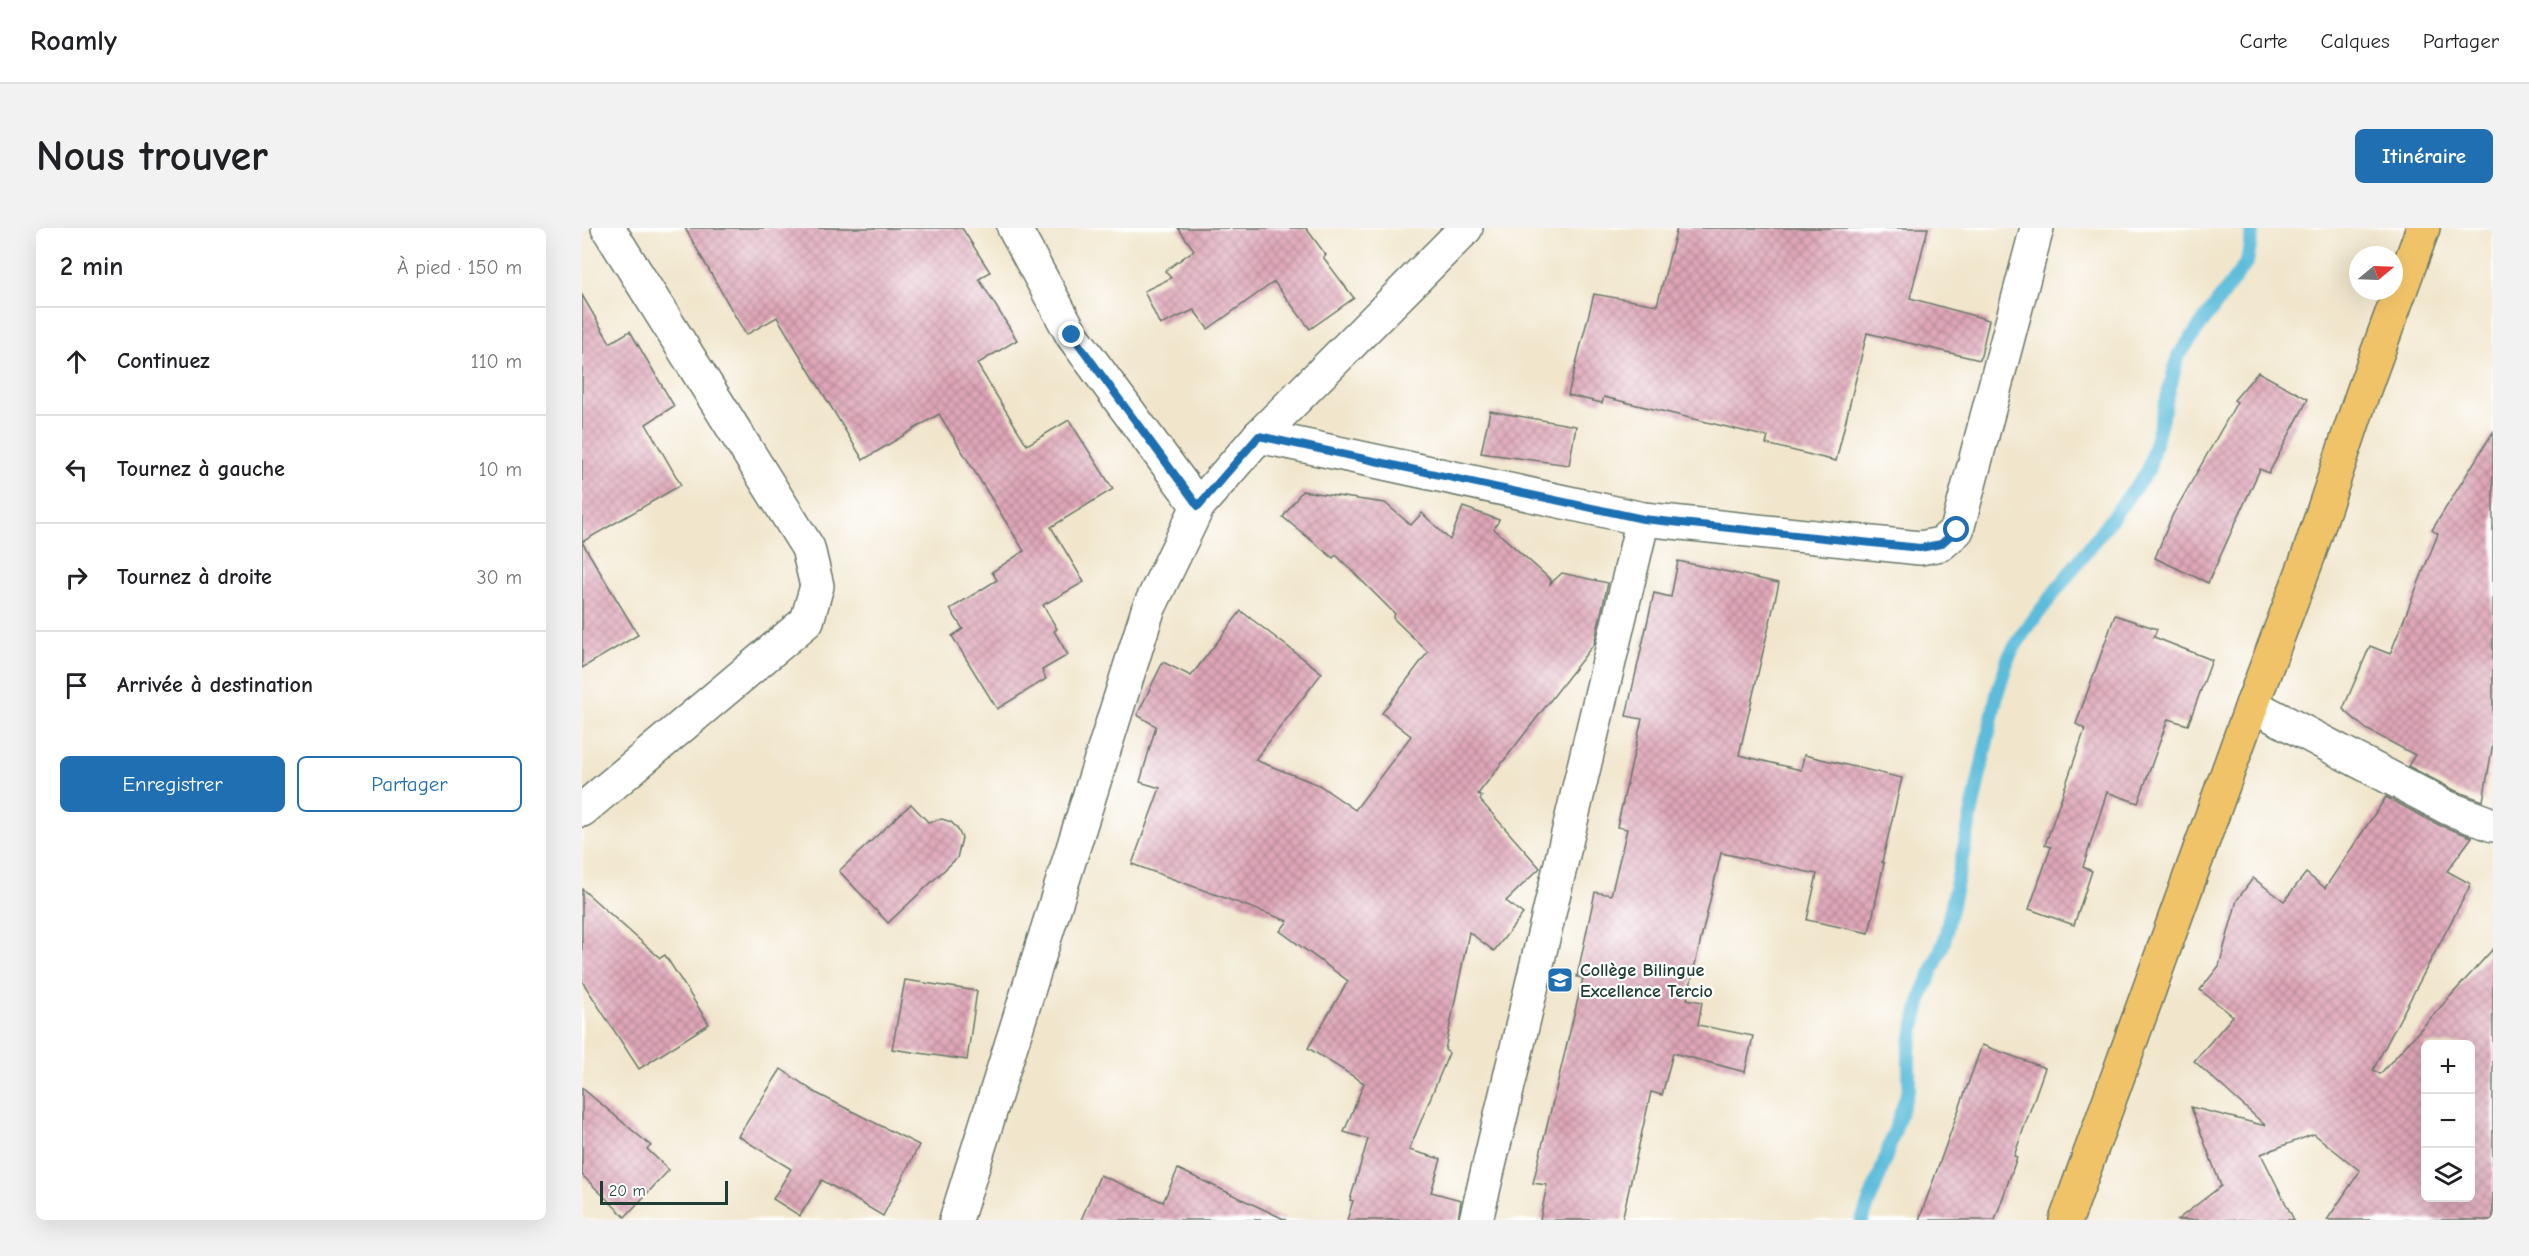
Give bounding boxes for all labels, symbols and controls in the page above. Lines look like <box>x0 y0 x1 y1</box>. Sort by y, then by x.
text: Roamly <box>30 25 117 57</box>
text: Carte <box>2240 29 2288 53</box>
text: Calques <box>2321 29 2390 53</box>
text: Partager <box>2423 29 2499 53</box>
button: Itinéraire <box>2355 129 2493 183</box>
text: Nous trouver <box>36 132 268 181</box>
north arrow <box>2349 246 2403 300</box>
text: 2 min <box>60 252 123 282</box>
text: À pied · 150 m <box>397 256 522 279</box>
route end <box>1058 321 1084 347</box>
icon: ahead <box>60 345 93 378</box>
text: Continuez <box>117 348 210 374</box>
text: 110 m <box>471 350 522 373</box>
icon: left <box>60 453 93 486</box>
text: Tournez à gauche <box>117 456 285 482</box>
text: 10 m <box>479 458 522 481</box>
route start <box>1943 516 1969 542</box>
icon: right <box>60 561 93 594</box>
text: Tournez à droite <box>117 564 272 590</box>
text: 30 m <box>476 566 522 589</box>
icon: arrive <box>60 669 93 702</box>
text: Arrivée à destination <box>117 672 313 698</box>
button: Enregistrer <box>60 756 285 812</box>
button: Partager <box>297 756 522 812</box>
place label: Collège Bilingue Excellence Tercio <box>1580 960 1713 1002</box>
school or university icon: Collège Bilingue Excellence Tercio <box>1545 965 1575 995</box>
map controls <box>2421 1040 2475 1202</box>
button: + <box>2421 1040 2475 1094</box>
button: − <box>2421 1094 2475 1148</box>
button: layers <box>2421 1148 2475 1202</box>
scale bar <box>600 1178 728 1206</box>
text: 20 m <box>609 1182 646 1200</box>

